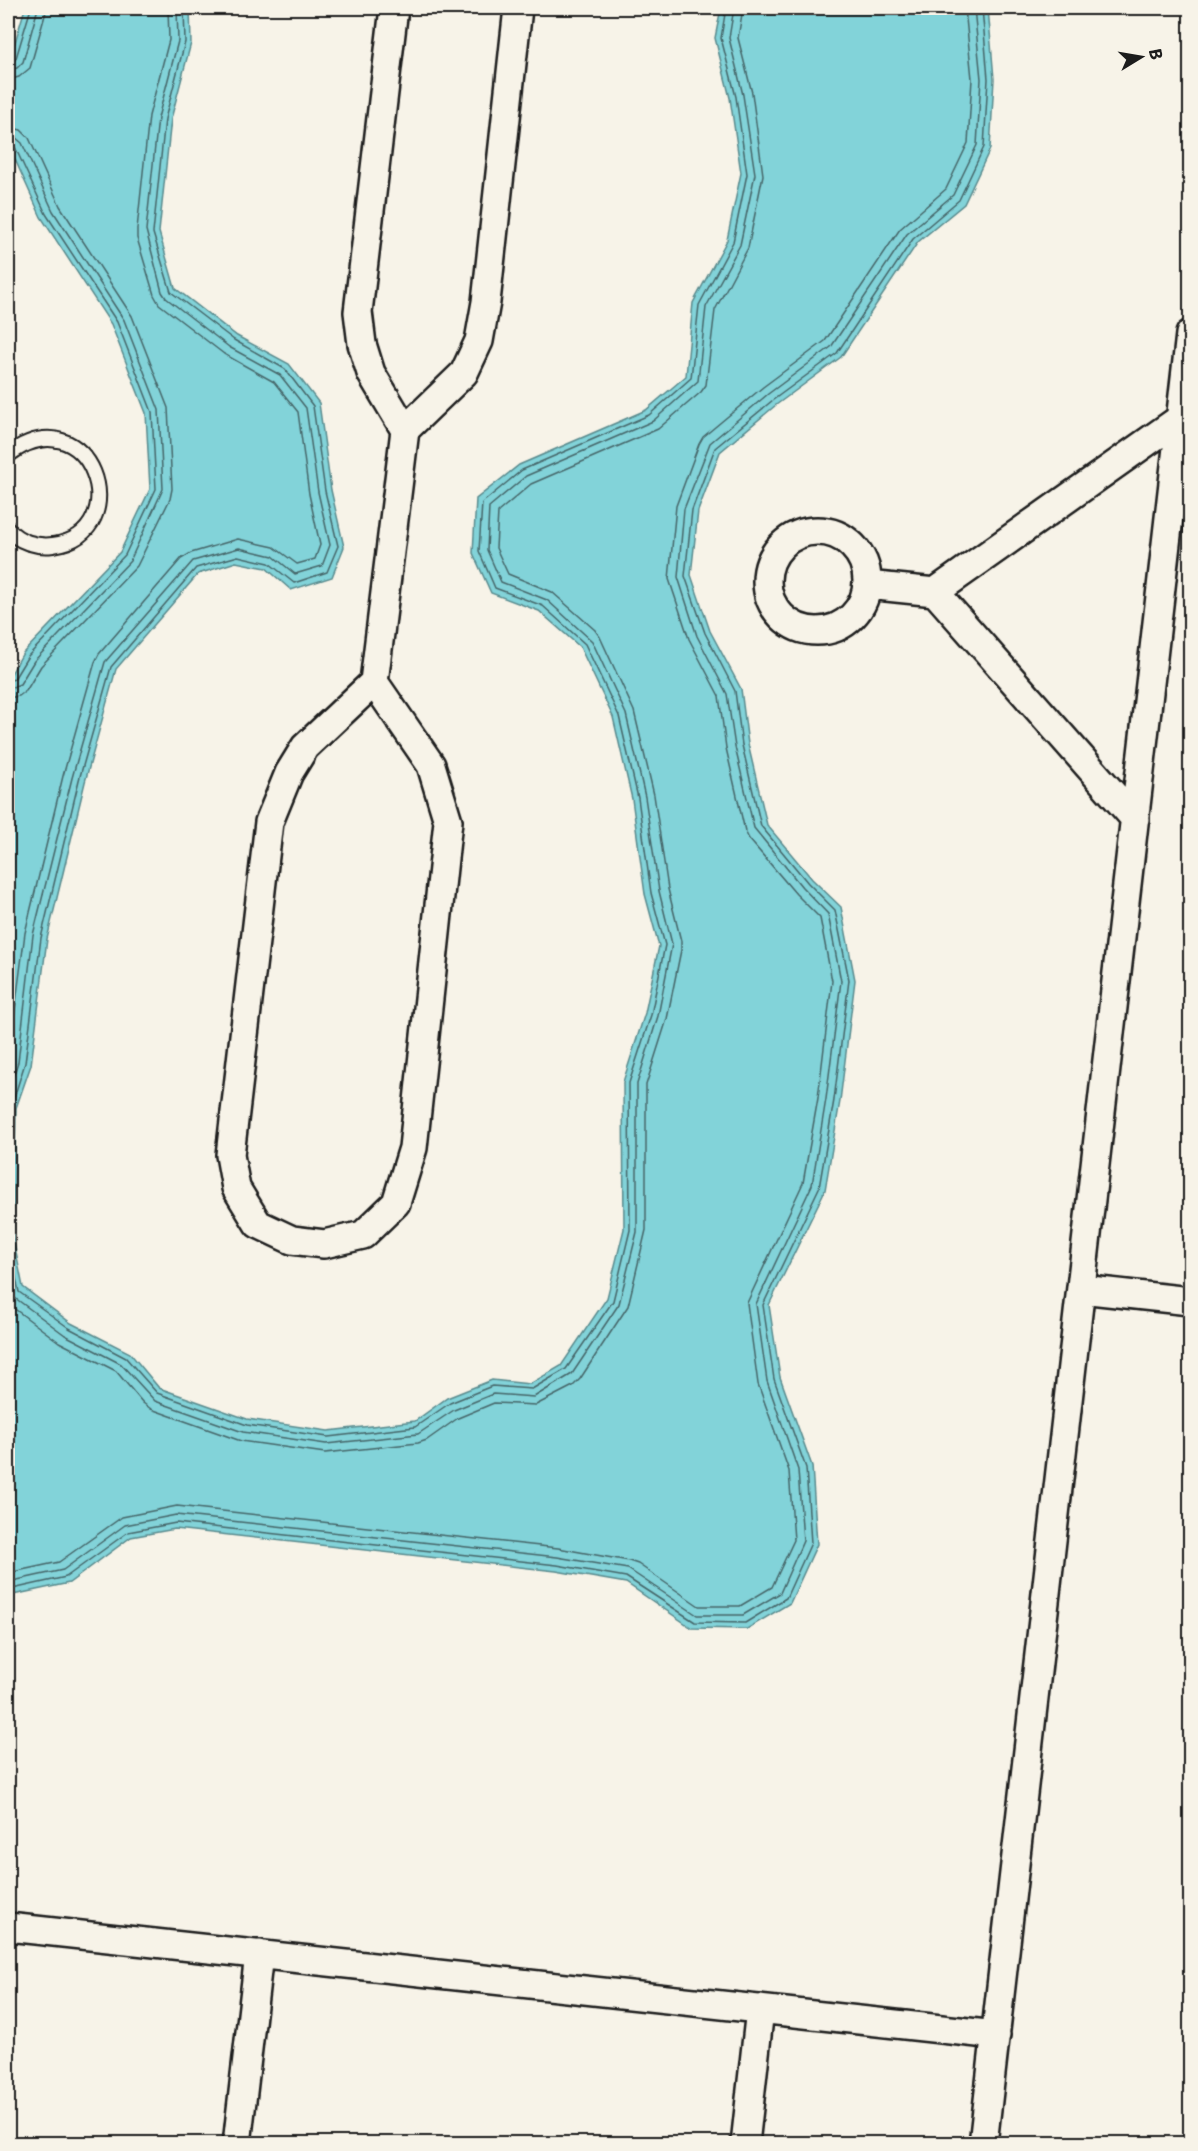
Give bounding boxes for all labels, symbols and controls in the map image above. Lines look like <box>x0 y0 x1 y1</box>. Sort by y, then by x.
north arrow <box>1111 27 1171 87</box>
text: B <box>1144 46 1170 62</box>

